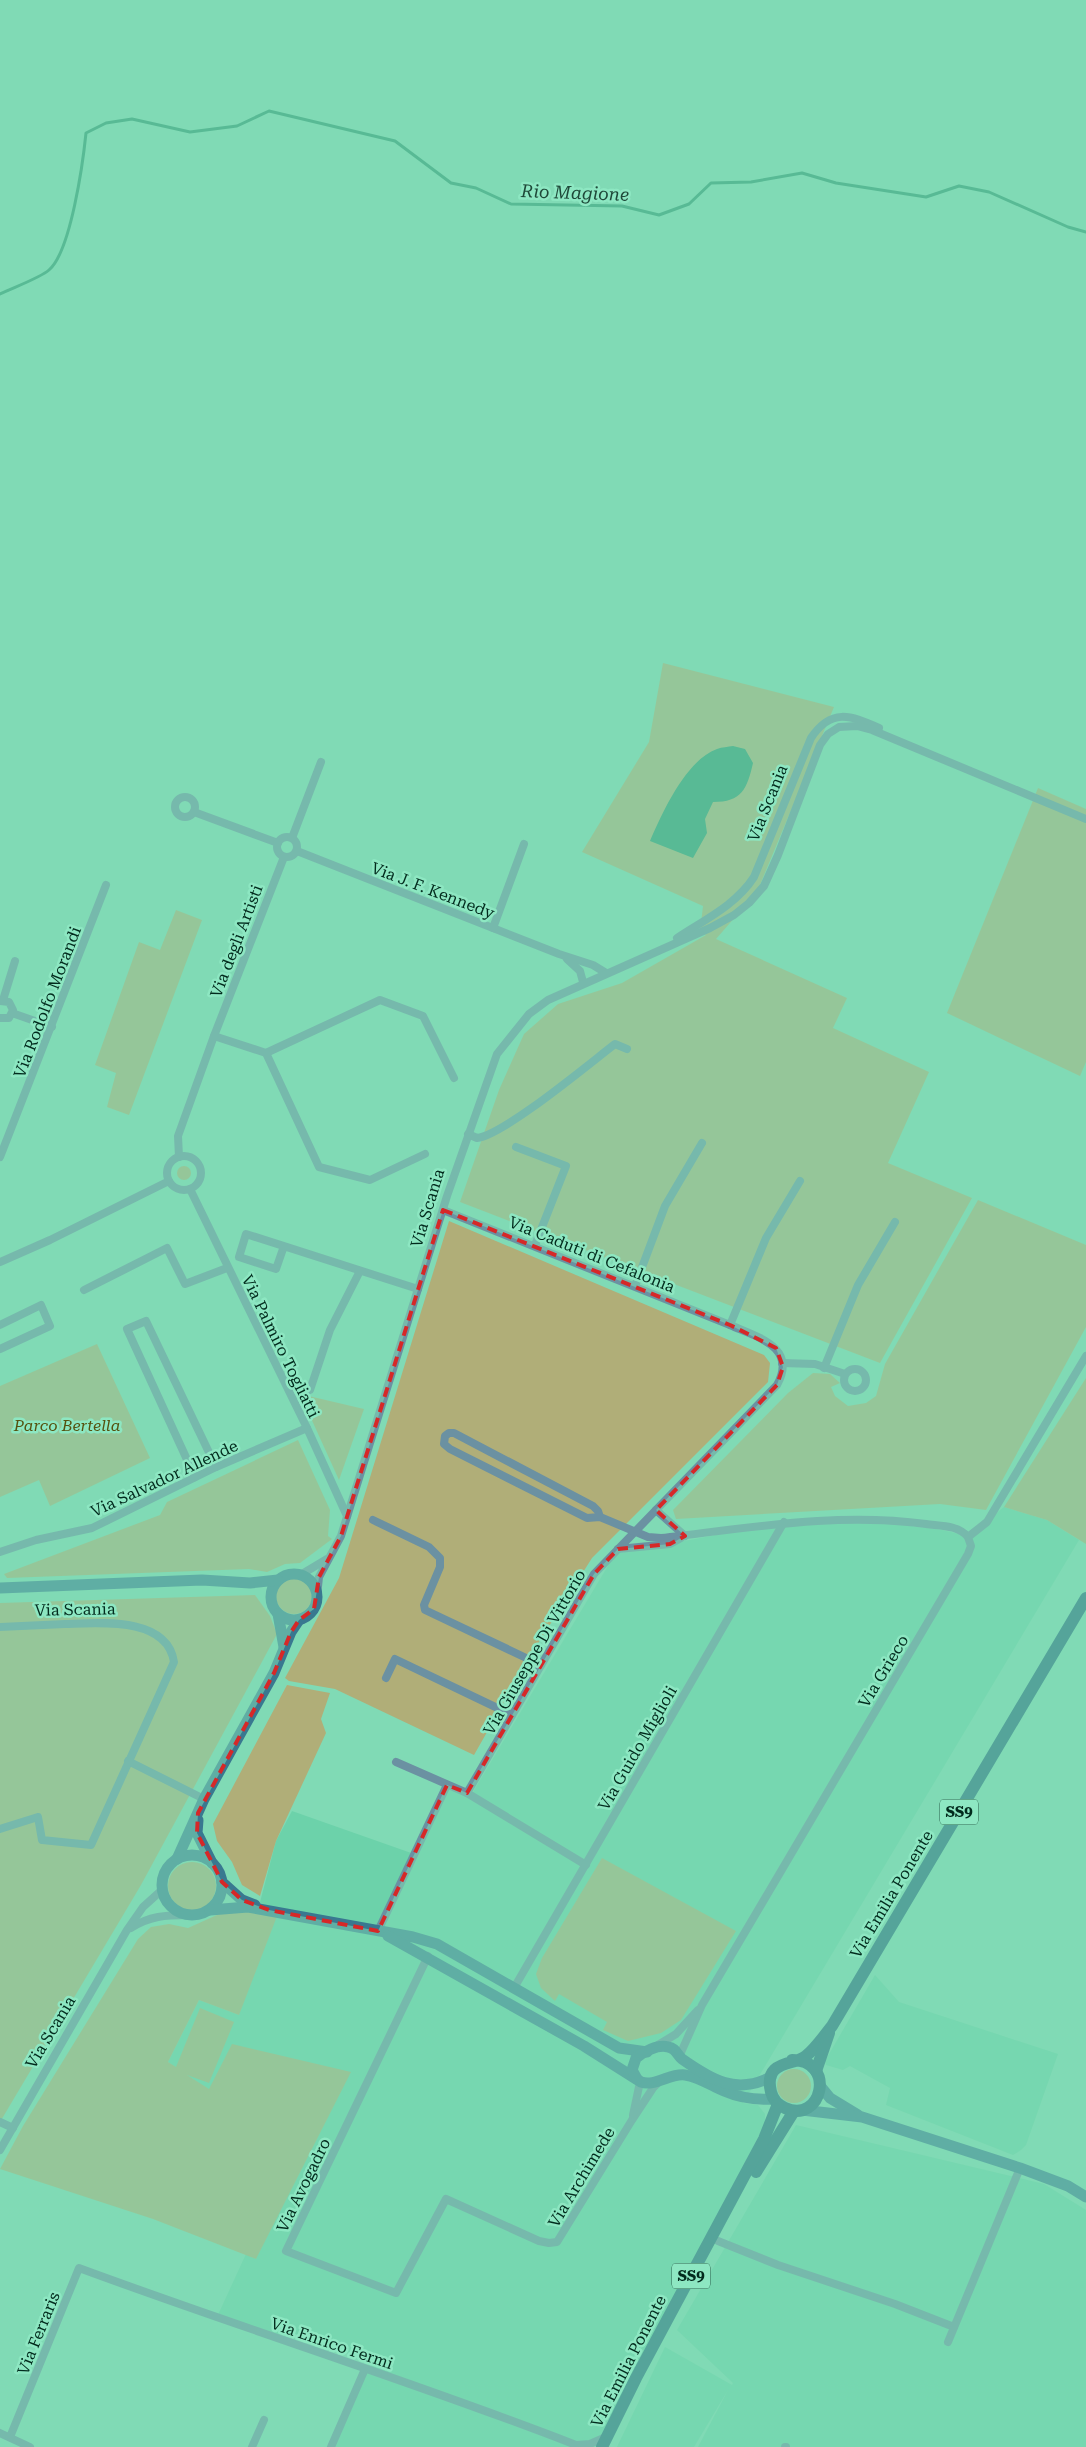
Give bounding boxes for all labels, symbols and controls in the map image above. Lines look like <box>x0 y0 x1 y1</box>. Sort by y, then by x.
water label: Rio Magione <box>520 180 629 205</box>
street label: Via Scania <box>743 762 792 844</box>
street label: Via J. F. Kennedy <box>368 858 498 923</box>
street label: Via degli Artisti <box>206 882 267 1000</box>
street label: Via Rodolfo Morandi <box>10 924 85 1080</box>
street label: Via Scania <box>407 1166 448 1250</box>
street label: Via Caduti di Cefalonia <box>506 1212 678 1297</box>
street label: Via Palmiro Togliatti <box>238 1272 323 1421</box>
park label: Parco Bertella <box>13 1416 121 1435</box>
street label: Via Salvador Allende <box>88 1436 241 1521</box>
street label: Via Giuseppe Di Vittorio <box>479 1566 590 1738</box>
street label: Via Scania <box>34 1599 116 1620</box>
street label: Via Grieco <box>854 1632 912 1711</box>
street label: Via Guido Miglioli <box>594 1683 681 1814</box>
road number: SS9 <box>940 1800 978 1824</box>
street label: Via Emilia Ponente <box>846 1827 937 1962</box>
street label: Via Scania <box>21 1992 80 2072</box>
street label: Via Archimede <box>544 2124 619 2231</box>
street label: Via Avogadro <box>272 2135 334 2235</box>
road number: SS9 <box>672 2264 710 2288</box>
street label: Via Ferraris <box>13 2289 64 2377</box>
street label: Via Emilia Ponente <box>587 2292 670 2430</box>
street label: Via Enrico Fermi <box>268 2314 395 2373</box>

